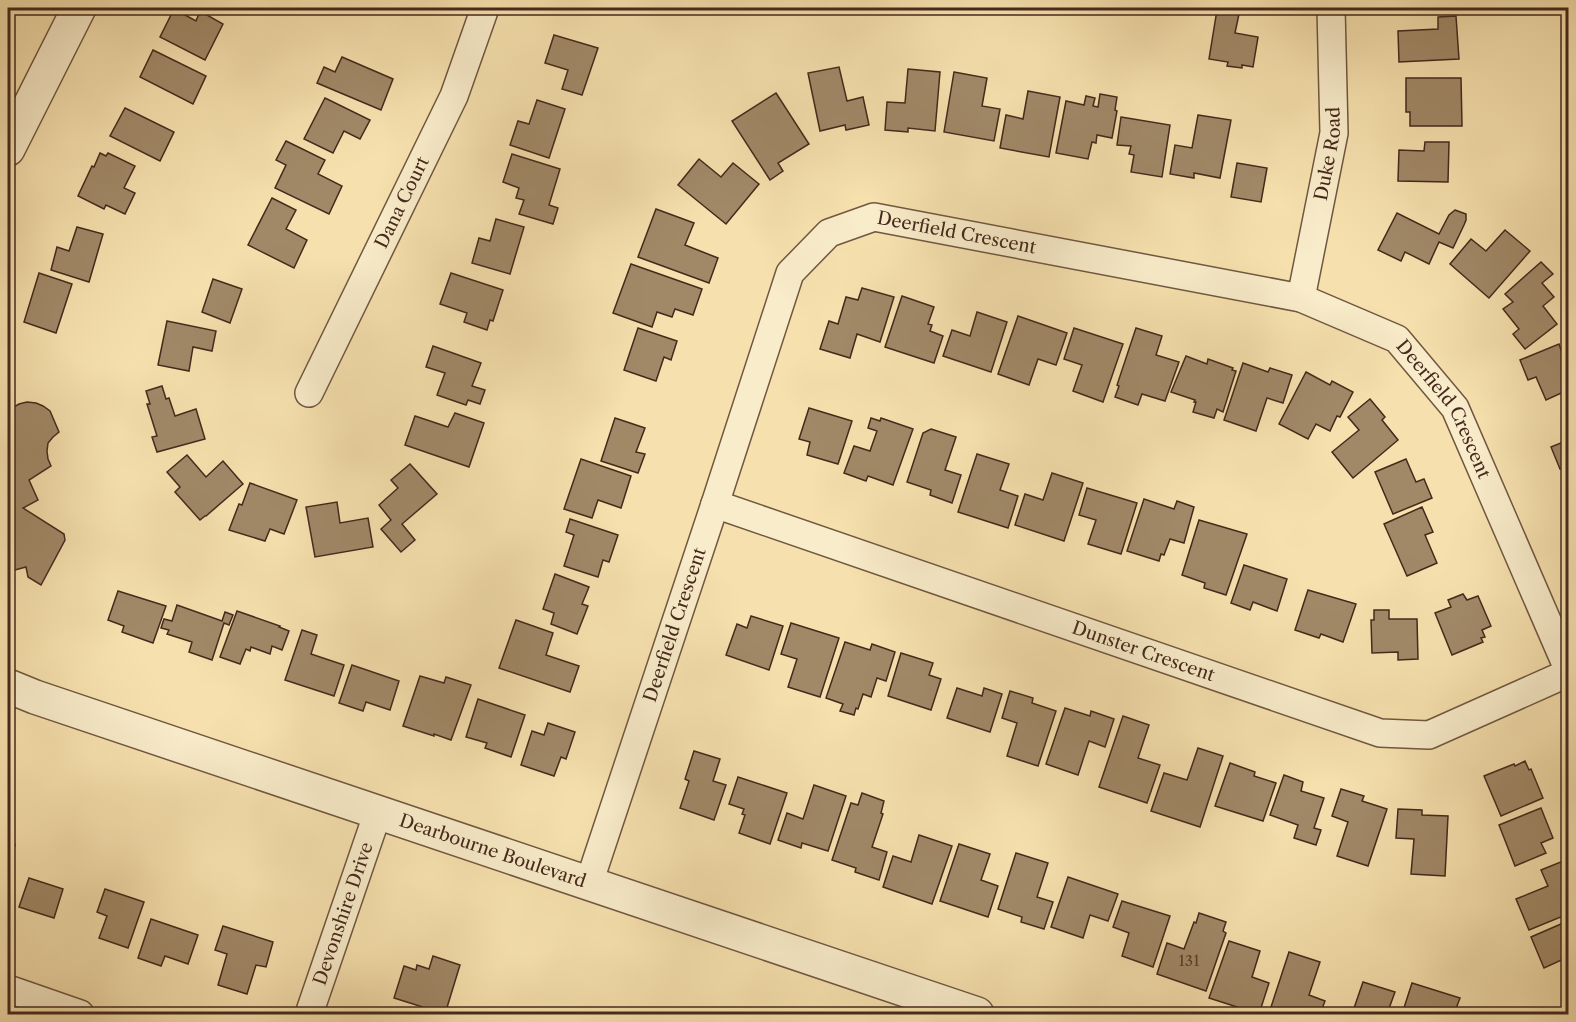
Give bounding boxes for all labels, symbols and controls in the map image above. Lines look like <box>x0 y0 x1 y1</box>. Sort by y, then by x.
street label: Duke Road <box>1310 107 1345 203</box>
street label: Dana Court <box>370 152 434 252</box>
street label: Deerfield Crescent <box>875 207 1039 259</box>
street label: Deerfield Crescent <box>1391 335 1495 482</box>
street label: Deerfield Crescent <box>639 544 711 705</box>
street label: Dunster Crescent <box>1069 617 1218 686</box>
street label: Dearbourne Boulevard <box>397 809 589 893</box>
street label: Devonshire Drive <box>309 839 378 988</box>
house number: 131 <box>1179 951 1200 970</box>

